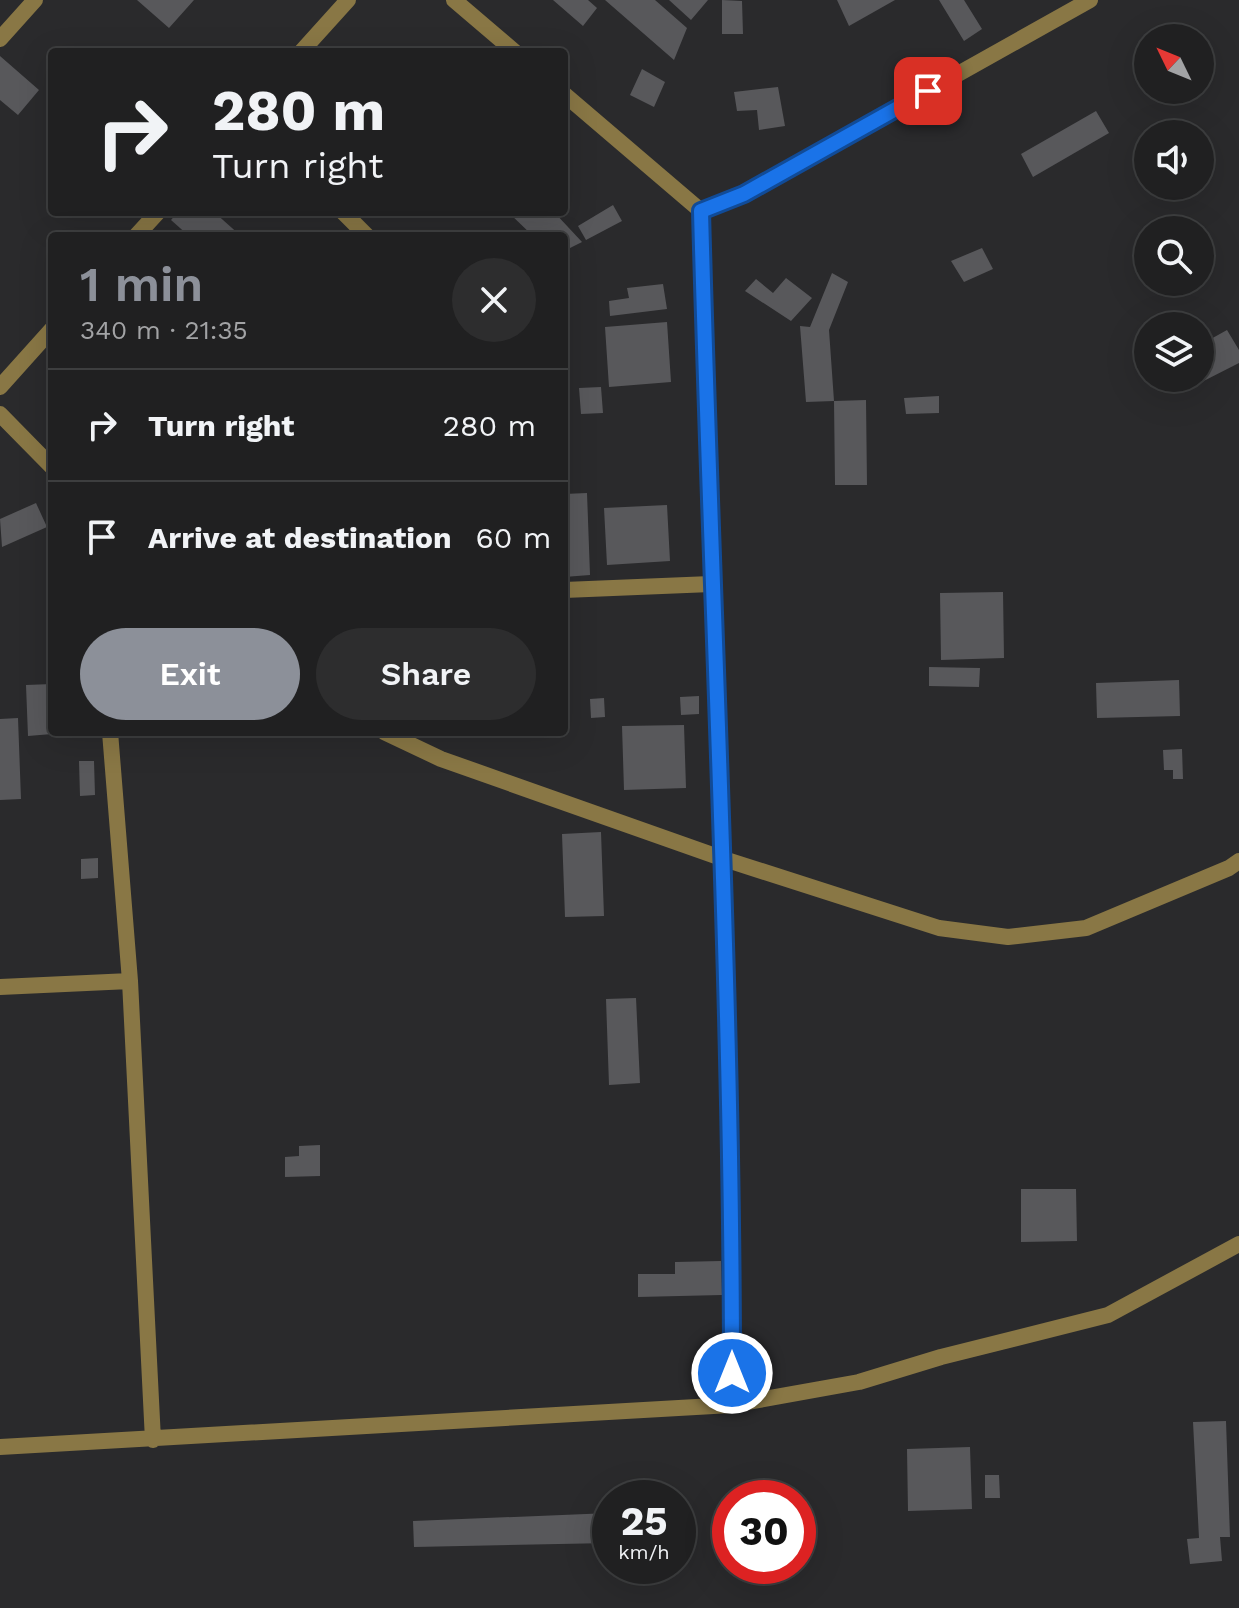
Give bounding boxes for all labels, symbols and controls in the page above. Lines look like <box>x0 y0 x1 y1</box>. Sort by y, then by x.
north arrow <box>1134 24 1214 104</box>
map controls <box>1134 24 1214 392</box>
pin <box>894 57 962 125</box>
icon: arrive <box>906 69 950 113</box>
text: 280 m <box>212 78 385 144</box>
icon: right <box>80 80 184 184</box>
button: sound <box>1134 120 1214 200</box>
text: Turn right <box>212 145 383 187</box>
button: search <box>1134 216 1214 296</box>
text: 1 min <box>80 256 203 313</box>
button: close <box>452 258 536 342</box>
button: layers <box>1134 312 1214 392</box>
text: 340 m · 21:35 <box>80 315 248 345</box>
icon: right <box>80 403 124 447</box>
text: Turn right <box>148 408 294 443</box>
text: 280 m <box>443 408 536 443</box>
icon: arrive <box>80 515 124 559</box>
text: Arrive at destination <box>148 520 452 555</box>
text: 60 m <box>476 520 551 555</box>
button: Exit <box>80 628 300 720</box>
button: Share <box>316 628 536 720</box>
position arrow <box>690 1331 774 1415</box>
speed limit sign: 30 <box>712 1480 816 1584</box>
text: 25 <box>620 1498 668 1545</box>
text: km/h <box>618 1540 670 1564</box>

